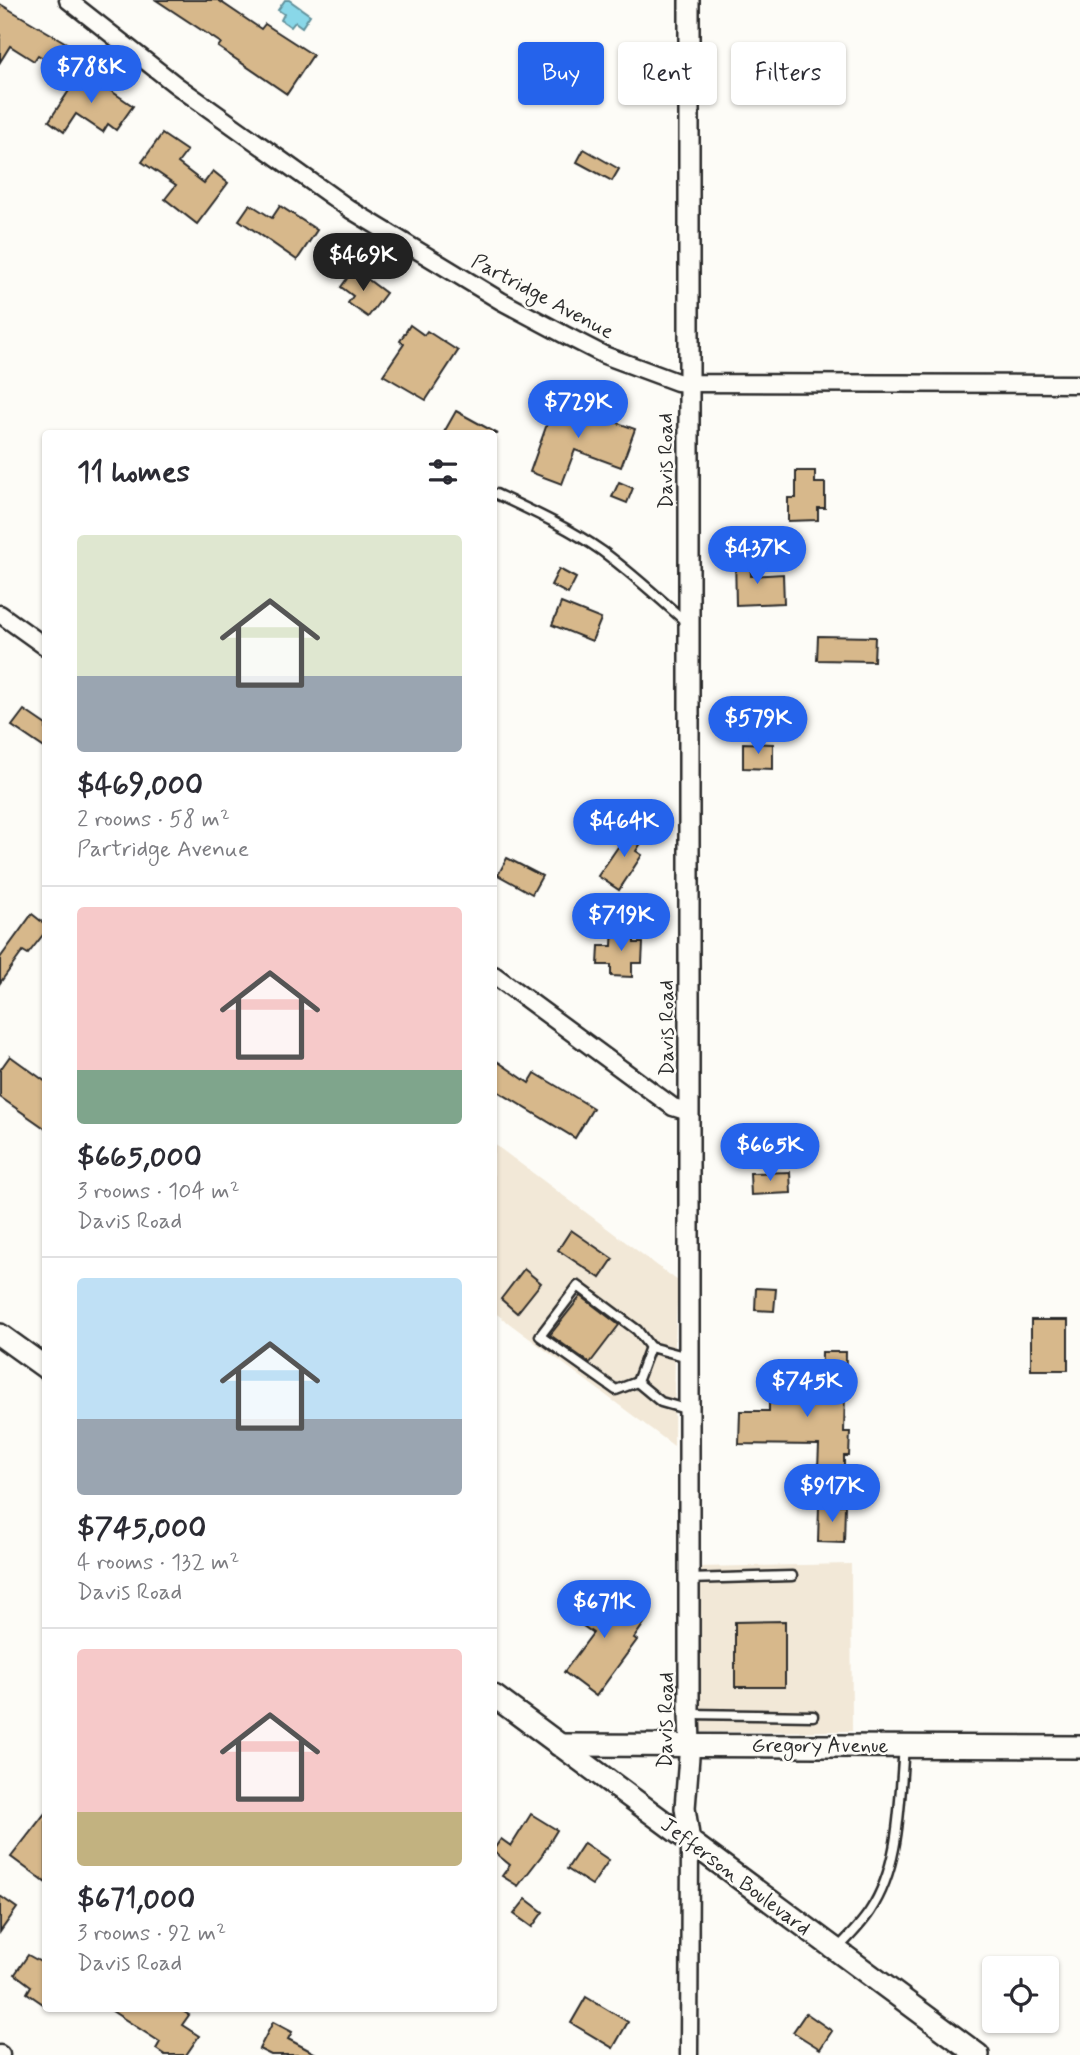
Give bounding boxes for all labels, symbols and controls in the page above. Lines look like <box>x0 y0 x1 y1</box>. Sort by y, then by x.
chip: Buy <box>518 42 604 105</box>
chip: Rent <box>618 42 717 105</box>
chip: Filters <box>731 42 846 105</box>
pin: $788K <box>42 46 140 105</box>
text: $788K <box>57 53 125 83</box>
pin: $469K <box>314 233 412 293</box>
text: $469K <box>329 241 397 271</box>
street label: Partridge Avenue <box>466 248 618 347</box>
pin: $729K <box>529 380 627 440</box>
text: $729K <box>544 388 612 418</box>
street label: Davis Road <box>652 413 680 509</box>
text: 11 homes <box>77 453 190 492</box>
icon: filters <box>424 453 462 491</box>
pin: $437K <box>708 526 806 586</box>
text: $437K <box>724 534 790 564</box>
icon: home <box>207 580 333 706</box>
pin: $579K <box>709 696 807 756</box>
text: $579K <box>724 704 792 734</box>
text: $469,000 <box>77 766 203 805</box>
pin: $464K <box>575 800 673 859</box>
text: 2 rooms · 58 m² <box>77 805 230 835</box>
text: $464K <box>589 807 659 837</box>
text: Partridge Avenue <box>77 835 249 865</box>
pin: $719K <box>572 894 670 953</box>
text: $719K <box>588 901 654 931</box>
icon: home <box>207 952 333 1078</box>
street label: Davis Road <box>653 980 681 1076</box>
pin: $665K <box>721 1124 819 1183</box>
text: $665K <box>736 1131 804 1161</box>
text: $665,000 <box>77 1138 202 1177</box>
text: 3 rooms · 104 m² <box>77 1177 240 1207</box>
text: Davis Road <box>77 1207 182 1237</box>
icon: home <box>207 1323 333 1449</box>
pin: $745K <box>758 1360 856 1419</box>
text: $745K <box>772 1367 842 1397</box>
pin: $917K <box>783 1464 881 1524</box>
text: $917K <box>800 1472 864 1502</box>
text: $745,000 <box>77 1509 206 1548</box>
text: 4 rooms · 132 m² <box>77 1548 239 1578</box>
text: Davis Road <box>77 1578 182 1608</box>
pin: $671K <box>555 1580 653 1640</box>
text: $671K <box>573 1588 635 1618</box>
street label: Davis Road <box>651 1672 681 1768</box>
icon: home <box>207 1694 333 1820</box>
street label: Gregory Avenue <box>752 1732 888 1761</box>
street label: Jefferson Boulevard <box>655 1811 816 1943</box>
text: $671,000 <box>77 1880 195 1919</box>
text: 3 rooms · 92 m² <box>77 1919 226 1949</box>
text: Davis Road <box>77 1949 182 1979</box>
map controls <box>982 1956 1059 2033</box>
button: locate <box>982 1956 1059 2033</box>

